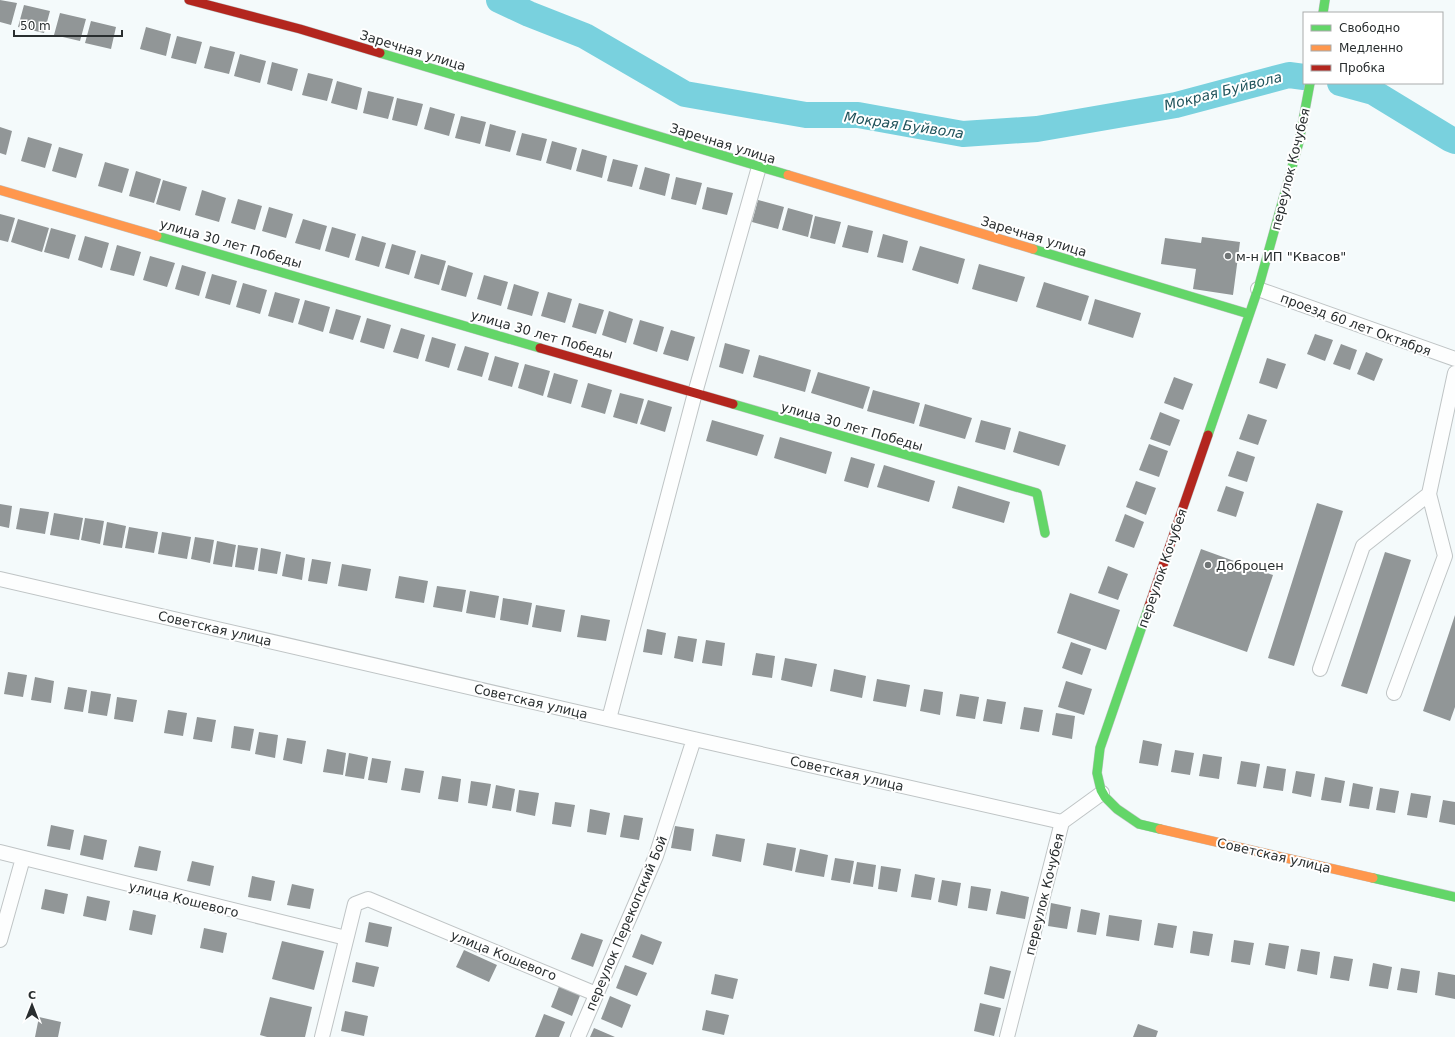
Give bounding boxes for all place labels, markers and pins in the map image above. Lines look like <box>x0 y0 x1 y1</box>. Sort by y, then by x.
place label: м-н ИП "Квасов" <box>1236 249 1346 264</box>
marker: м-н ИП "Квасов" <box>1223 251 1233 261</box>
place label: Доброцен <box>1216 558 1284 573</box>
marker: Доброцен <box>1203 560 1213 570</box>

